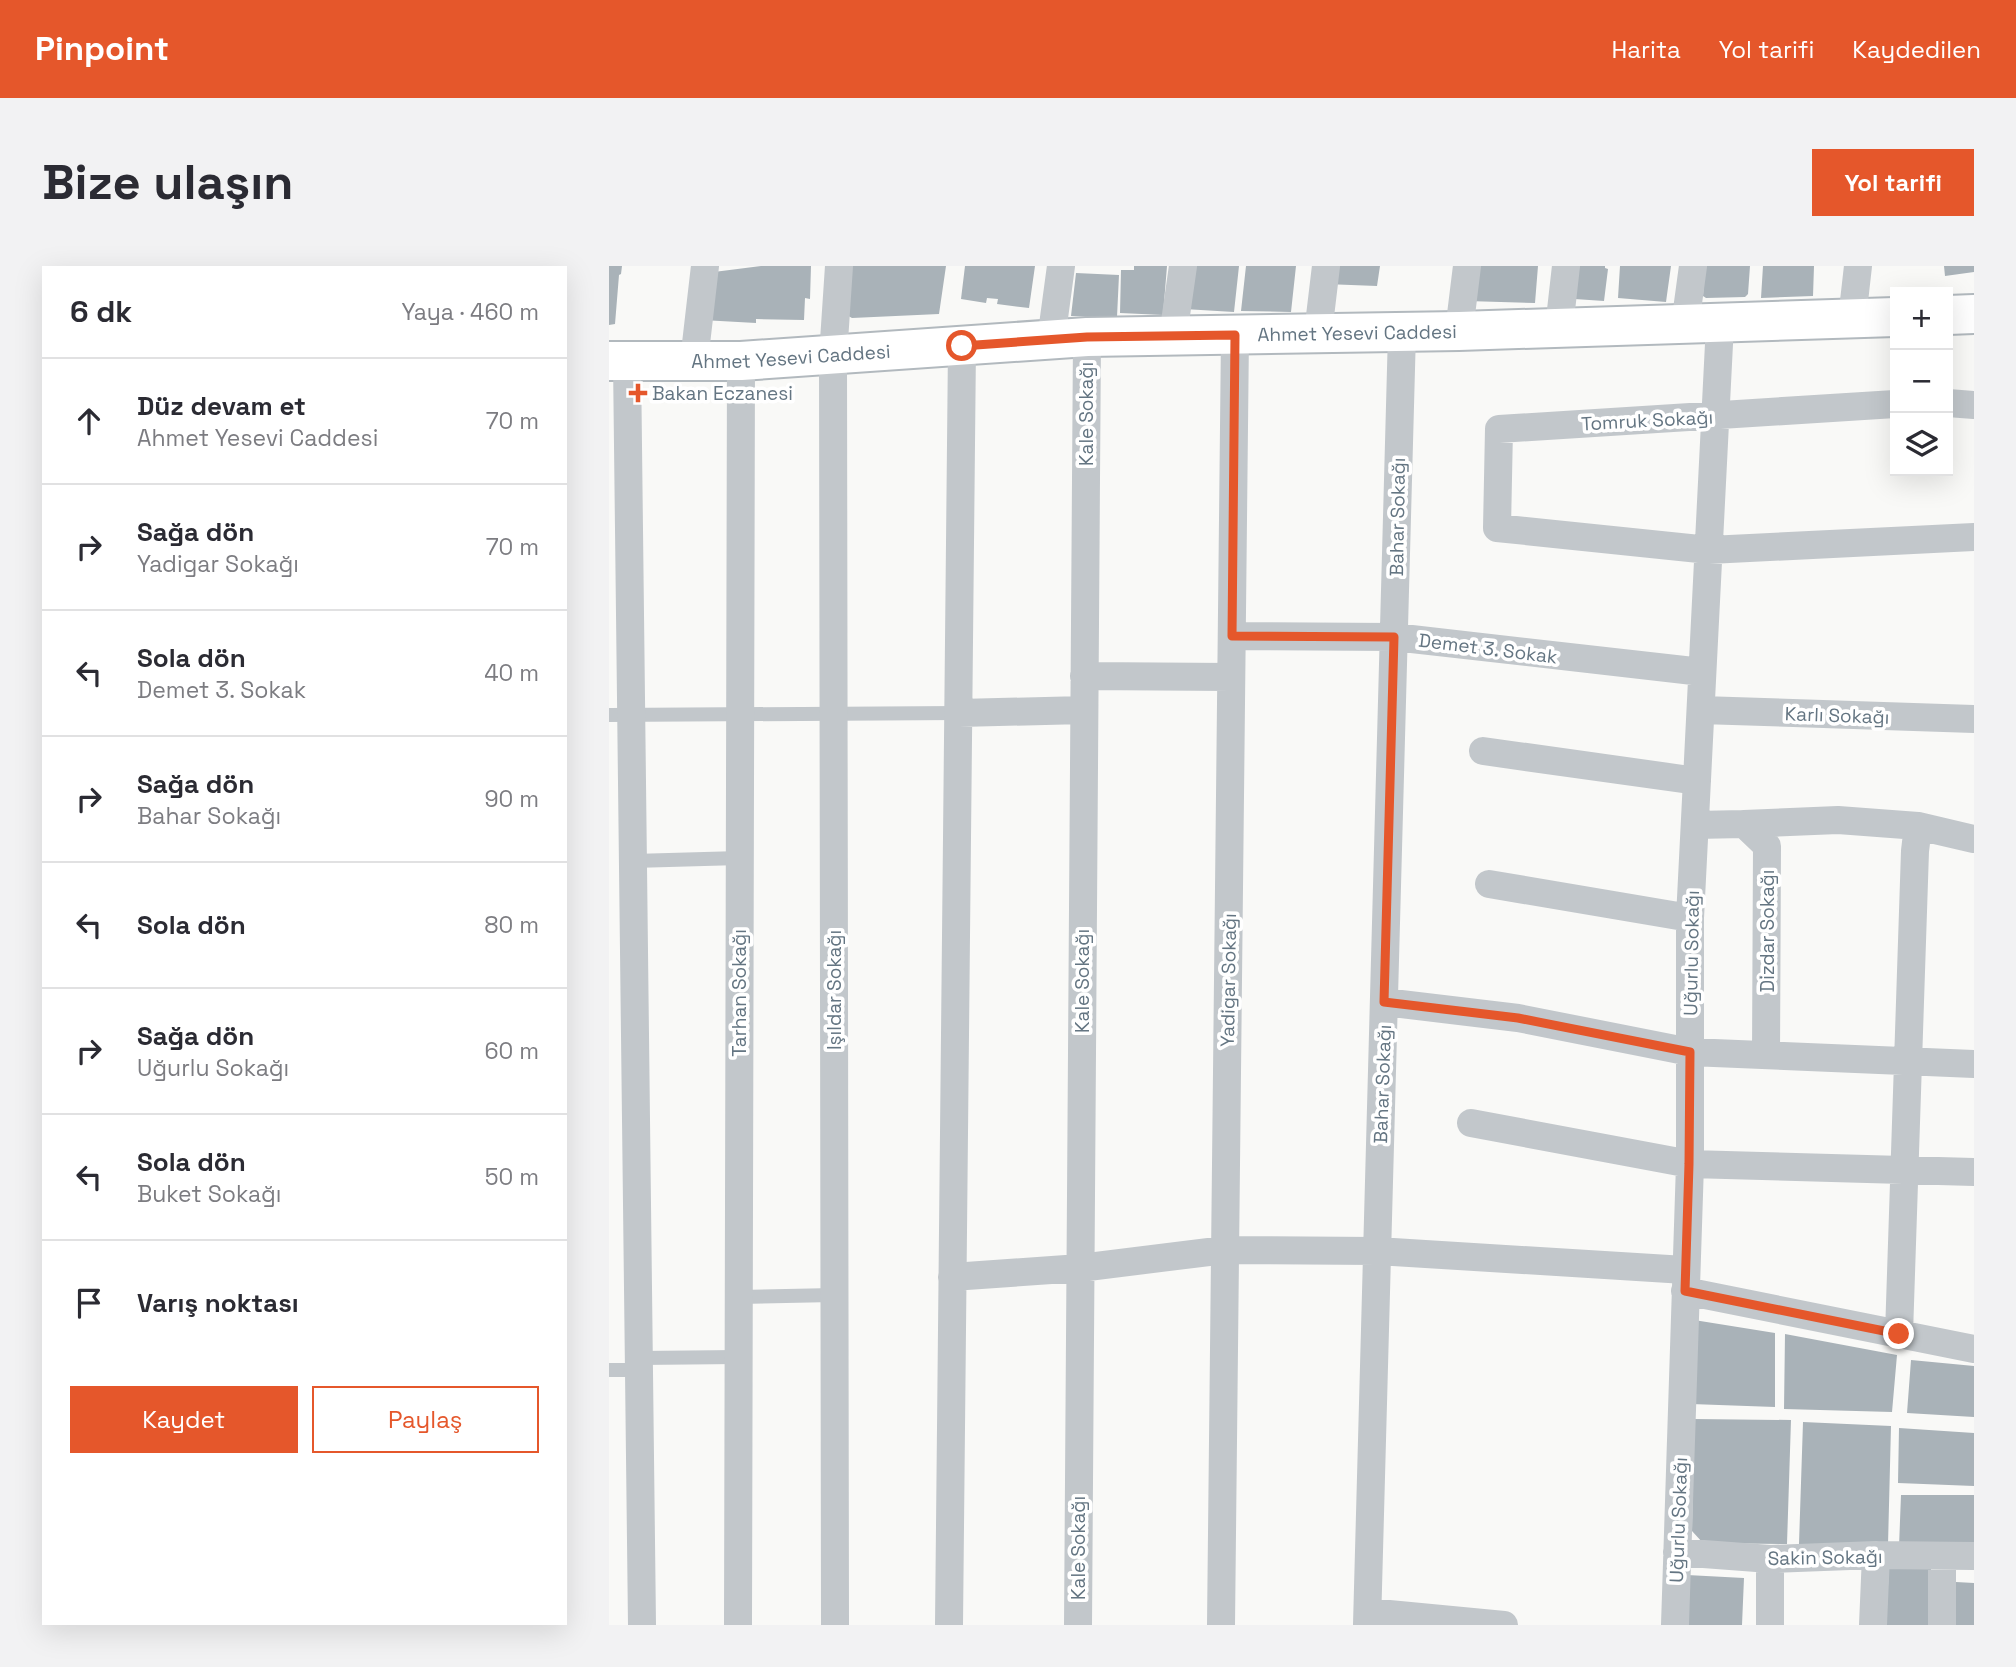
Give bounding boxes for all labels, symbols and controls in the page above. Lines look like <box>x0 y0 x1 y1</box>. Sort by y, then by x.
text: Pinpoint <box>35 28 169 70</box>
text: Harita <box>1611 34 1681 65</box>
text: Yol tarifi <box>1719 34 1814 65</box>
text: Kaydedilen <box>1852 34 1981 65</box>
button: Yol tarifi <box>1812 149 1974 216</box>
text: Bize ulaşın <box>42 151 294 213</box>
map controls <box>1890 287 1953 476</box>
button: + <box>1890 287 1953 350</box>
text: 6 dk <box>70 292 132 331</box>
text: Yaya · 460 m <box>402 297 539 327</box>
street label: Ahmet Yesevi Caddesi <box>1257 319 1457 347</box>
route start <box>946 330 977 361</box>
street label: Ahmet Yesevi Caddesi <box>691 339 891 374</box>
button: − <box>1890 350 1953 413</box>
street label: Kale Sokağı <box>1074 362 1099 466</box>
place label: Bakan Eczanesi <box>652 381 793 406</box>
marker: Bakan Eczanesi <box>630 385 646 401</box>
text: Düz devam et <box>137 389 306 423</box>
icon: ahead <box>70 402 108 440</box>
street label: Tomruk Sokağı <box>1580 405 1714 436</box>
text: 70 m <box>486 406 539 436</box>
button: layers <box>1890 413 1953 476</box>
text: Ahmet Yesevi Caddesi <box>137 423 378 453</box>
street label: Bahar Sokağı <box>1384 457 1411 577</box>
text: Sağa dön <box>137 515 254 549</box>
icon: right <box>70 528 108 566</box>
text: 70 m <box>486 532 539 562</box>
text: Yadigar Sokağı <box>137 549 299 579</box>
street label: Demet 3. Sokak <box>1417 628 1559 669</box>
text: Sola dön <box>137 641 246 675</box>
icon: left <box>70 654 108 692</box>
text: 40 m <box>484 658 539 688</box>
text: Demet 3. Sokak <box>137 675 306 705</box>
street label: Karlı Sokağı <box>1784 701 1890 730</box>
text: Sağa dön <box>137 767 254 801</box>
icon: right <box>70 780 108 818</box>
text: 90 m <box>484 784 539 814</box>
text: Bahar Sokağı <box>137 801 281 831</box>
street label: Dizdar Sokağı <box>1755 870 1780 992</box>
street label: Uğurlu Sokağı <box>1678 890 1705 1016</box>
icon: left <box>70 906 108 944</box>
text: Sola dön <box>137 908 246 942</box>
text: 80 m <box>484 910 539 940</box>
street label: Yadigar Sokağı <box>1215 913 1242 1047</box>
street label: Tarhan Sokağı <box>727 929 752 1057</box>
street label: Kale Sokağı <box>1070 929 1095 1033</box>
street label: Işıldar Sokağı <box>822 930 847 1050</box>
text: Sağa dön <box>137 1019 254 1053</box>
street label: Bahar Sokağı <box>1368 1024 1397 1144</box>
icon: right <box>70 1032 108 1070</box>
text: 60 m <box>484 1036 539 1066</box>
text: Uğurlu Sokağı <box>137 1053 289 1083</box>
text: Sola dön <box>137 1145 246 1179</box>
icon: left <box>70 1158 108 1196</box>
text: 50 m <box>485 1162 539 1192</box>
text: Buket Sokağı <box>137 1179 281 1209</box>
icon: arrive <box>70 1284 108 1322</box>
text: Varış noktası <box>137 1286 299 1320</box>
route end <box>1883 1318 1914 1349</box>
button: Kaydet <box>70 1386 298 1453</box>
button: Paylaş <box>312 1386 539 1453</box>
street label: Uğurlu Sokağı <box>1664 1457 1693 1583</box>
street label: Kale Sokağı <box>1066 1496 1091 1600</box>
street label: Sakin Sokağı <box>1767 1544 1883 1571</box>

